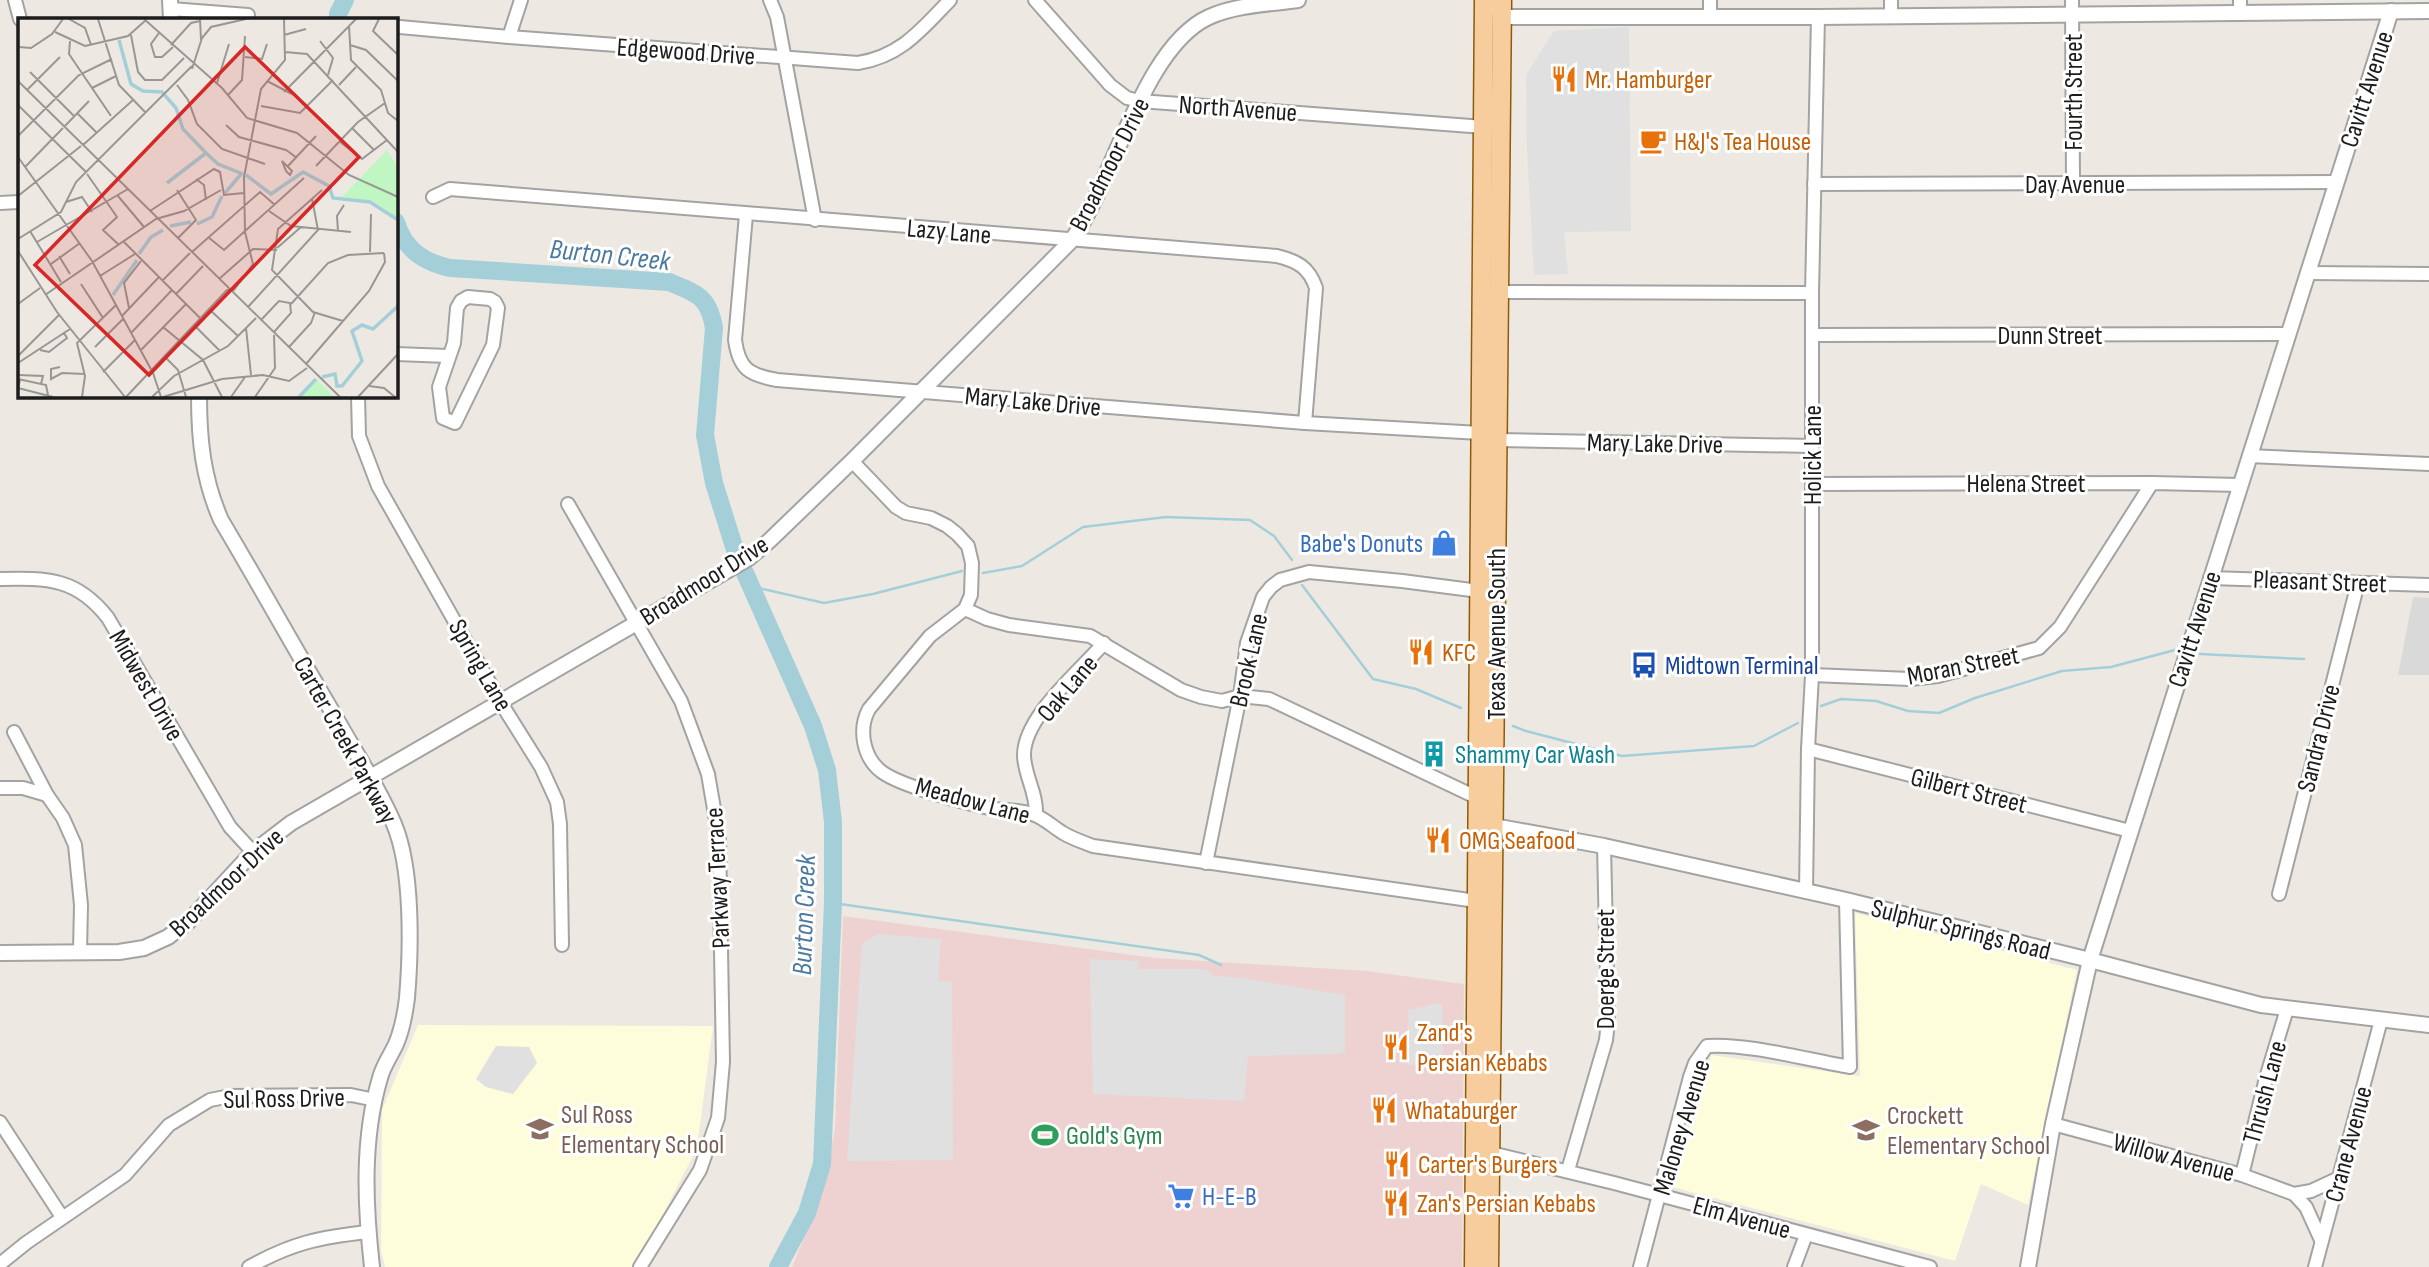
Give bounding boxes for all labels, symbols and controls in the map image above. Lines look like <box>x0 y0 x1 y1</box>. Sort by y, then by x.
inset map <box>18 18 397 397</box>
street label: Cavitt Avenue <box>2334 27 2401 152</box>
street label: Edgewood Drive <box>616 32 756 73</box>
street label: Fourth Street <box>2059 33 2090 150</box>
restaurant icon: Mr. Hamburger <box>1549 64 1579 94</box>
place label: Mr. Hamburger <box>1585 65 1713 96</box>
street label: North Avenue <box>1178 90 1298 129</box>
street label: Broadmoor Drive <box>1063 93 1157 237</box>
cafe icon: H&J's Tea House <box>1638 126 1668 156</box>
place label: H&J's Tea House <box>1674 127 1811 158</box>
street label: Day Avenue <box>2025 170 2125 201</box>
street label: Lazy Lane <box>905 213 992 252</box>
water label: Burton Creek <box>548 233 673 278</box>
street label: Dunn Street <box>1998 321 2103 352</box>
street label: Mary Lake Drive <box>964 381 1102 424</box>
street label: Holick Lane <box>1798 405 1829 505</box>
street label: Mary Lake Drive <box>1586 428 1723 461</box>
street label: Helena Street <box>1966 469 2086 500</box>
shop icon: Babe's Donuts <box>1429 528 1459 558</box>
place label: Babe's Donuts <box>1300 529 1423 560</box>
street label: Broadmoor Drive <box>635 530 775 633</box>
street label: Texas Avenue South <box>1482 548 1513 720</box>
street label: Pleasant Street <box>2253 565 2387 600</box>
street label: Cavitt Avenue <box>2162 567 2229 692</box>
street label: Brook Lane <box>1224 610 1275 710</box>
street label: Spring Lane <box>441 614 518 717</box>
street label: Midwest Drive <box>102 625 190 747</box>
restaurant icon: KFC <box>1406 637 1436 667</box>
place label: KFC <box>1442 638 1476 669</box>
street label: Moran Street <box>1905 640 2022 693</box>
street label: Oak Lane <box>1031 649 1105 729</box>
bus stop icon: Midtown Terminal <box>1629 650 1659 680</box>
place label: Midtown Terminal <box>1665 651 1819 682</box>
street label: Carter Creek Parkway <box>286 652 403 830</box>
street label: Sandra Drive <box>2291 681 2348 795</box>
building icon: Shammy Car Wash <box>1419 739 1449 769</box>
place label: Shammy Car Wash <box>1455 740 1615 771</box>
street label: Gilbert Street <box>1907 762 2030 821</box>
street label: Meadow Lane <box>912 771 1033 832</box>
street label: Parkway Terrace <box>699 807 738 949</box>
street label: Broadmoor Drive <box>163 822 291 944</box>
restaurant icon: OMG Seafood <box>1423 825 1453 855</box>
place label: OMG Seafood <box>1459 826 1575 857</box>
water label: Burton Creek <box>786 853 823 976</box>
street label: Sulphur Springs Road <box>1868 893 2053 968</box>
street label: Doerge Street <box>1591 909 1622 1029</box>
place label: Zand's Persian Kebabs <box>1417 1018 1548 1079</box>
restaurant icon: Zand's Persian Kebabs <box>1381 1032 1411 1062</box>
street label: Thrush Lane <box>2237 1037 2294 1147</box>
street label: Maloney Avenue <box>1647 1056 1718 1199</box>
street label: Sul Ross Drive <box>223 1083 345 1116</box>
street label: Crane Avenue <box>2319 1083 2380 1206</box>
restaurant icon: Whataburger <box>1369 1095 1399 1125</box>
place label: Whataburger <box>1405 1096 1518 1127</box>
place label: Sul Ross Elementary School <box>561 1100 724 1161</box>
place label: Crockett Elementary School <box>1887 1101 2050 1162</box>
school or university icon: Sul Ross Elementary School <box>525 1114 555 1144</box>
school or university icon: Crockett Elementary School <box>1851 1115 1881 1145</box>
sports icon: Gold's Gym <box>1030 1120 1060 1150</box>
place label: Gold's Gym <box>1066 1121 1162 1152</box>
street label: Willow Avenue <box>2110 1127 2238 1190</box>
restaurant icon: Carter's Burgers <box>1382 1149 1412 1179</box>
place label: Carter's Burgers <box>1418 1150 1558 1181</box>
supermarket icon: H-E-B <box>1166 1181 1196 1211</box>
place label: H-E-B <box>1202 1182 1257 1213</box>
restaurant icon: Zan's Persian Kebabs <box>1381 1188 1411 1218</box>
place label: Zan's Persian Kebabs <box>1417 1189 1596 1220</box>
street label: Elm Avenue <box>1689 1191 1794 1246</box>

